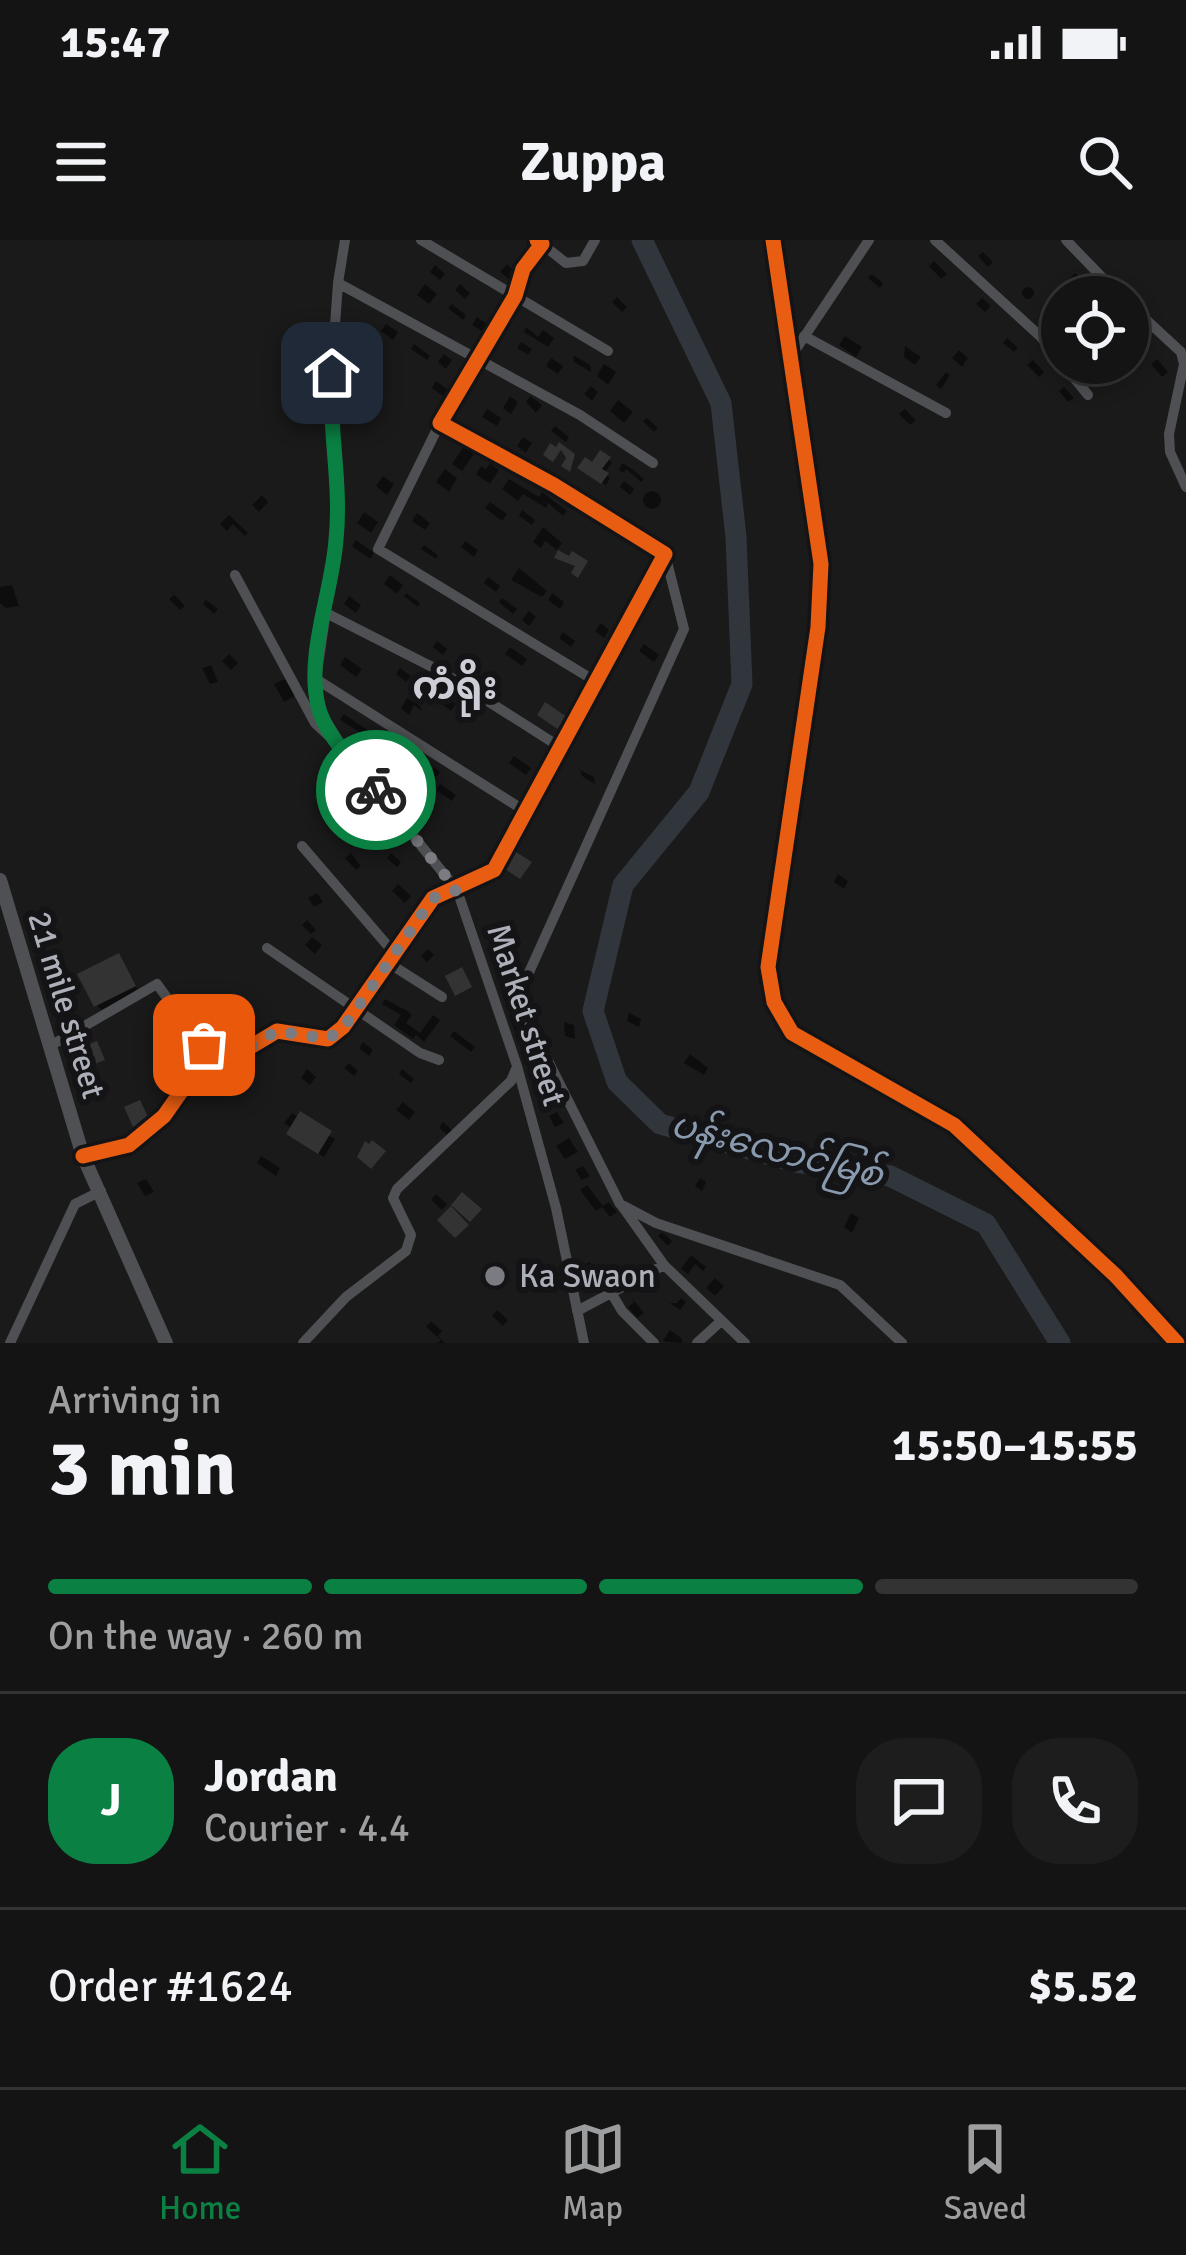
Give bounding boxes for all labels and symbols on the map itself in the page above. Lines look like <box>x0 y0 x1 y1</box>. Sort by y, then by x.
pin <box>281 322 383 424</box>
district label: ကံရိုး <box>412 659 498 717</box>
courier <box>316 730 436 850</box>
street label: 21 mile street <box>18 907 114 1103</box>
street label: Market street <box>477 919 575 1111</box>
pin <box>153 994 255 1096</box>
water label: ပန်းလောင်မြစ် <box>665 1099 890 1204</box>
place label: Ka Swaon <box>519 1256 656 1297</box>
marker: Ka Swaon <box>482 1263 508 1289</box>

